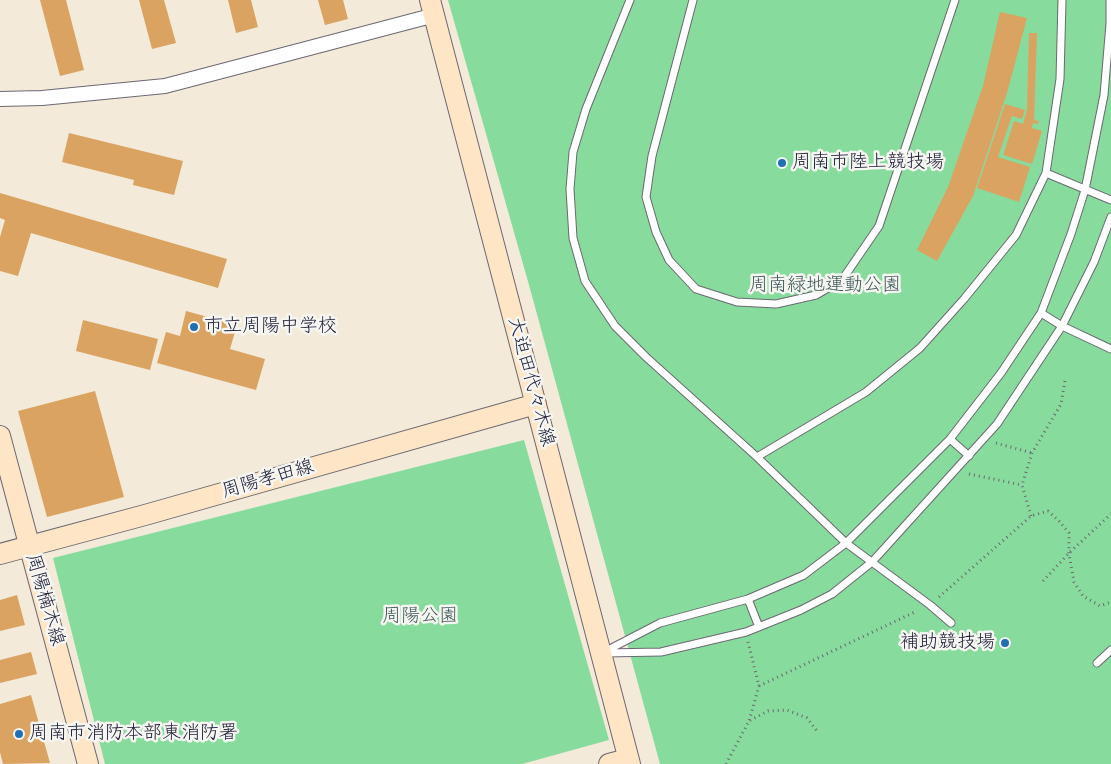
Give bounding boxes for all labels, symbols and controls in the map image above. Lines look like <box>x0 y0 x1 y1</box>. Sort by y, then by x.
place label: 周南市陸上競技場 <box>792 152 944 174</box>
marker: 周南市陸上競技場 <box>776 157 788 169</box>
park label: 周南緑地運動公園 <box>749 275 901 297</box>
street label: 大迫田代々木線 <box>502 315 558 449</box>
place label: 市立周陽中学校 <box>204 316 337 338</box>
marker: 市立周陽中学校 <box>188 321 200 333</box>
street label: 周陽孝田線 <box>219 456 317 504</box>
street label: 周陽楠木線 <box>20 551 68 649</box>
park label: 周陽公園 <box>382 606 458 628</box>
place label: 補助競技場 <box>900 632 995 654</box>
marker: 補助競技場 <box>999 637 1011 649</box>
place label: 周南市消防本部東消防署 <box>29 723 238 745</box>
marker: 周南市消防本部東消防署 <box>13 728 25 740</box>

